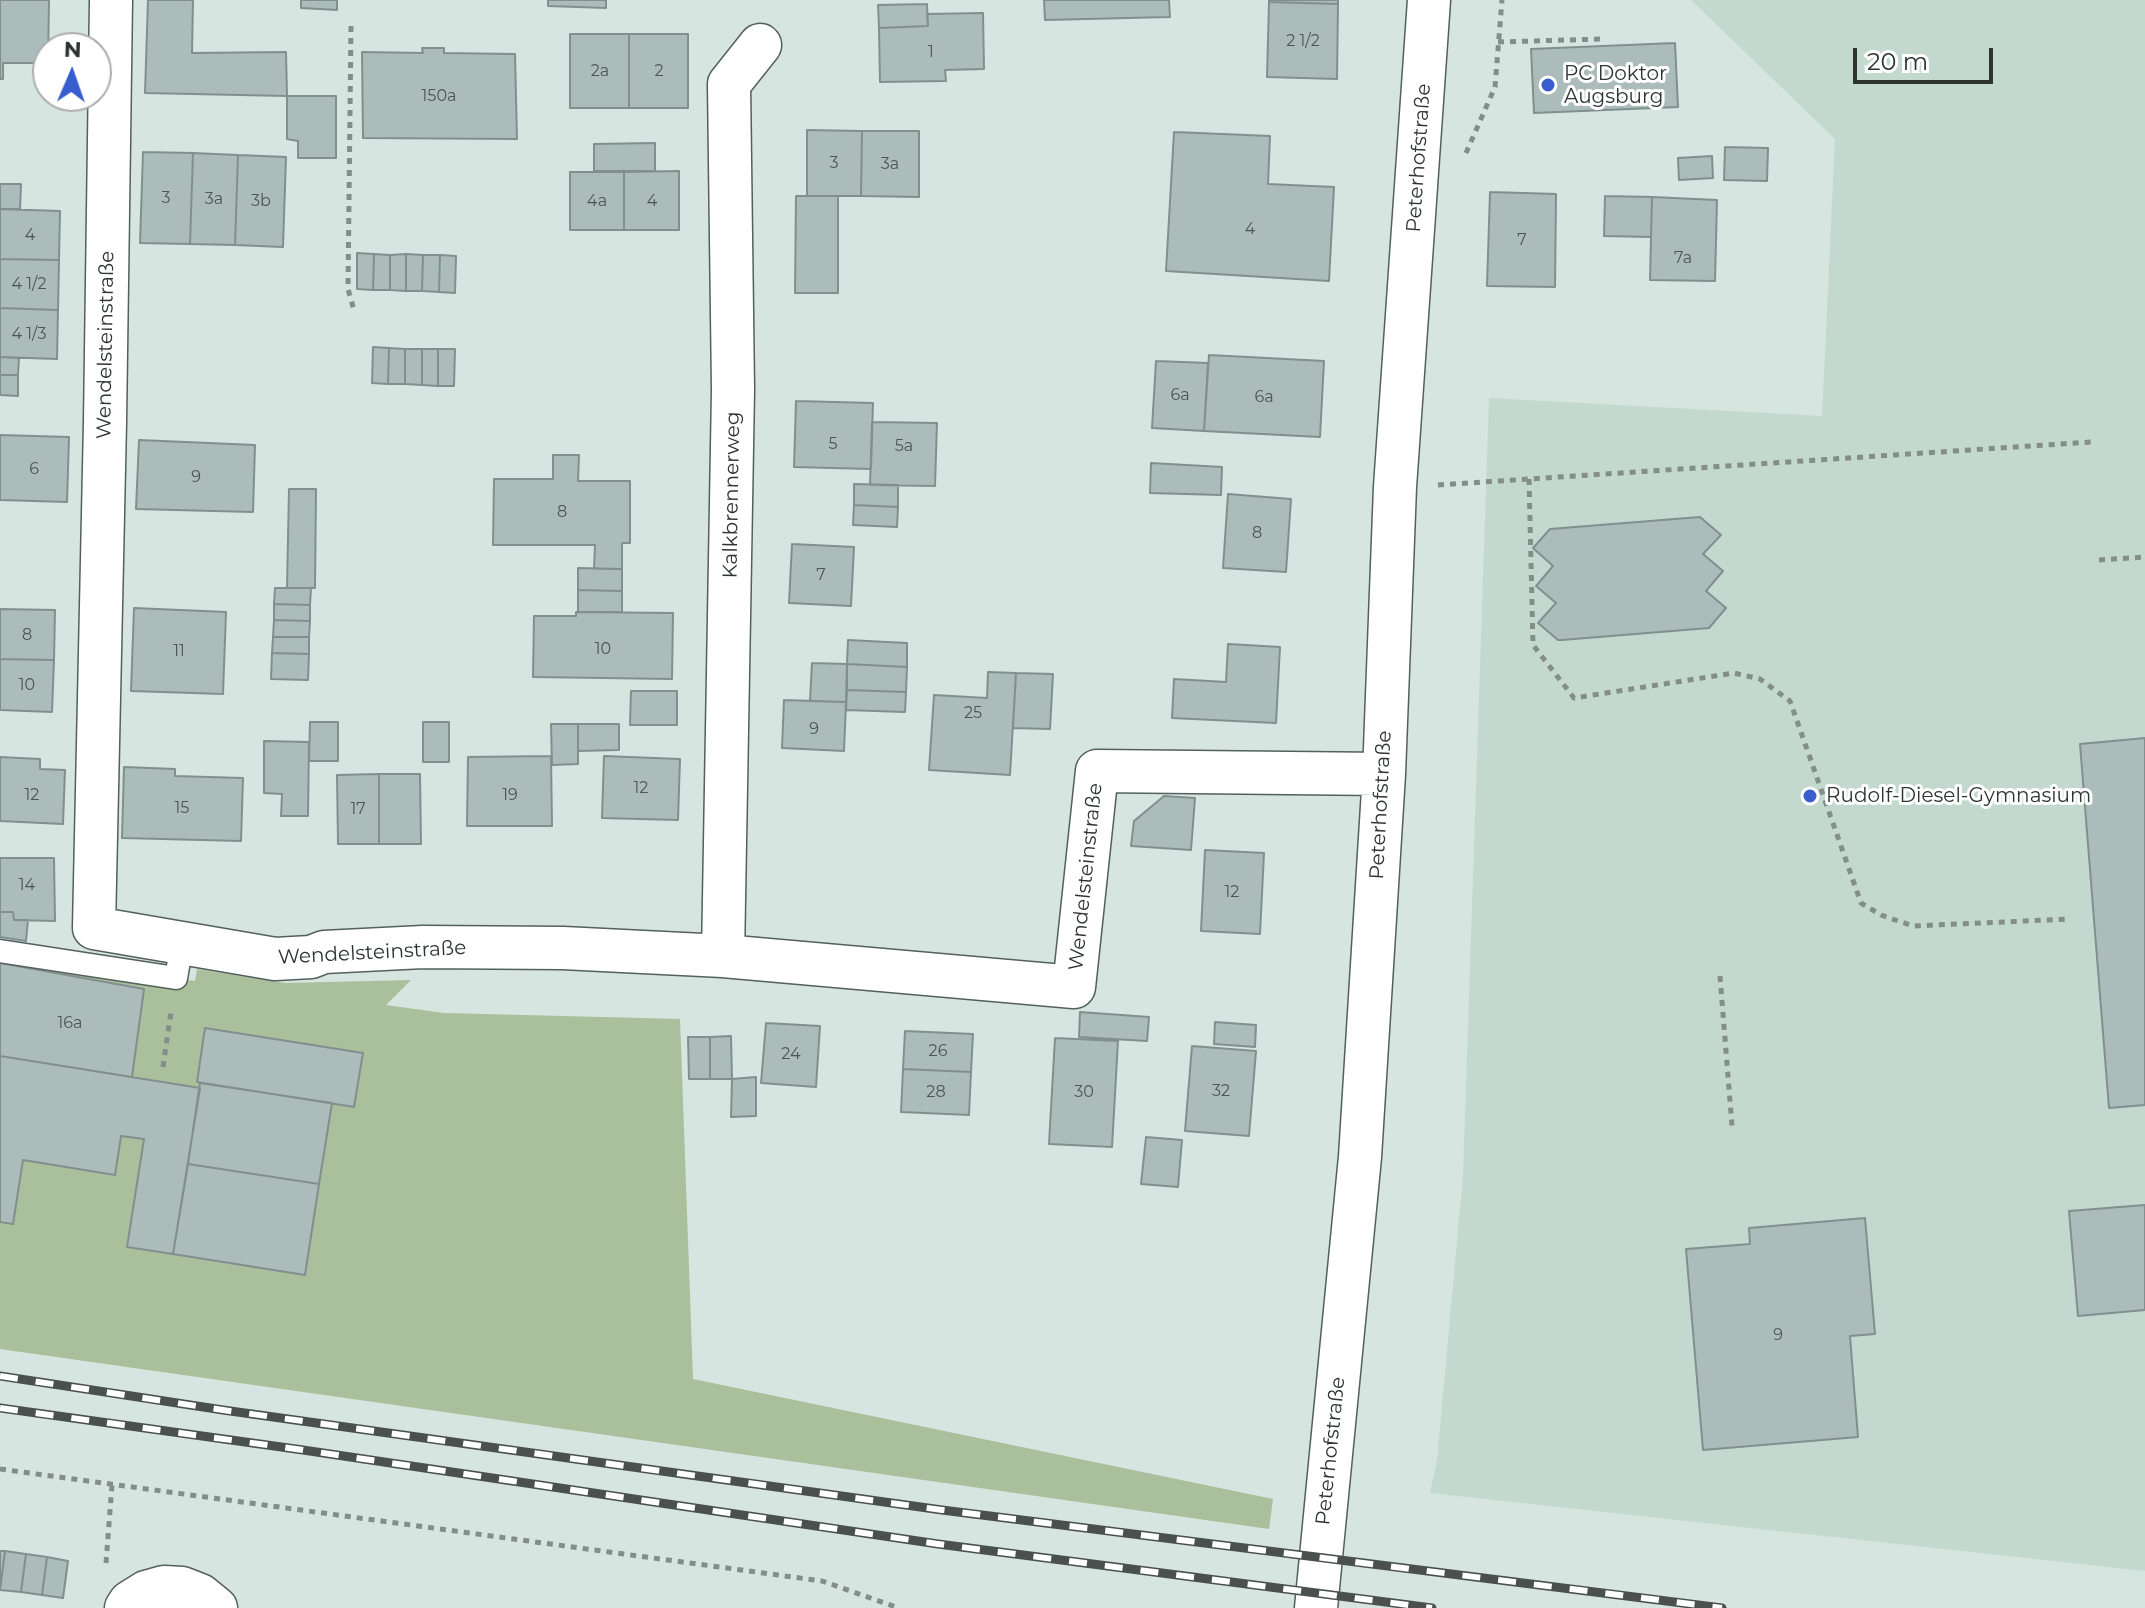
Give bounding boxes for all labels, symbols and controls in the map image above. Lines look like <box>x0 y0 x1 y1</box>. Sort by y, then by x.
house number: 2 1/2 <box>1286 31 1320 51</box>
north arrow <box>32 32 112 112</box>
scale bar <box>1857 32 1997 82</box>
text: N <box>63 36 82 63</box>
house number: 1 <box>928 42 934 62</box>
text: 20 m <box>1867 47 1928 76</box>
house number: 2a <box>591 61 609 81</box>
house number: 2 <box>654 61 664 81</box>
place label: PC Doktor Augsburg <box>1564 62 1667 109</box>
marker: PC Doktor Augsburg <box>1539 76 1557 94</box>
street label: Peterhofstraße <box>1402 83 1436 233</box>
house number: 150a <box>422 86 456 106</box>
house number: 3 <box>829 153 839 173</box>
house number: 3a <box>881 154 899 174</box>
house number: 3 <box>161 188 171 208</box>
house number: 3a <box>205 189 223 209</box>
house number: 3b <box>251 191 271 211</box>
house number: 4a <box>587 191 607 211</box>
house number: 4 <box>647 191 657 211</box>
house number: 4 <box>1245 219 1255 239</box>
house number: 4 <box>25 225 35 245</box>
house number: 7 <box>1517 230 1527 250</box>
house number: 7a <box>1674 248 1692 268</box>
street label: Wendelsteinstraße <box>92 251 120 439</box>
house number: 4 1/2 <box>12 274 46 294</box>
house number: 4 1/3 <box>12 324 46 344</box>
house number: 6a <box>1170 385 1190 405</box>
house number: 6a <box>1254 387 1274 407</box>
street label: Kalkbrennerweg <box>719 411 745 579</box>
house number: 5 <box>828 434 838 454</box>
house number: 5a <box>895 436 913 456</box>
house number: 6 <box>29 459 39 479</box>
house number: 9 <box>191 467 201 487</box>
house number: 8 <box>557 502 567 522</box>
house number: 8 <box>1252 523 1262 543</box>
house number: 7 <box>816 565 826 585</box>
house number: 8 <box>22 625 32 645</box>
house number: 10 <box>595 639 611 659</box>
house number: 11 <box>173 641 185 661</box>
house number: 10 <box>19 675 35 695</box>
house number: 25 <box>964 703 982 723</box>
house number: 9 <box>809 719 819 739</box>
street label: Peterhofstraße <box>1365 730 1397 880</box>
house number: 12 <box>634 778 648 798</box>
street label: Wendelsteinstraße <box>1064 782 1108 972</box>
place label: Rudolf-Diesel-Gymnasium <box>1826 784 2091 808</box>
house number: 12 <box>25 785 39 805</box>
house number: 19 <box>502 785 518 805</box>
marker: Rudolf-Diesel-Gymnasium <box>1801 787 1819 805</box>
house number: 15 <box>175 798 189 818</box>
house number: 17 <box>350 799 366 819</box>
house number: 14 <box>19 875 35 895</box>
house number: 12 <box>1225 882 1239 902</box>
street label: Wendelsteinstraße <box>277 936 467 970</box>
house number: 16a <box>58 1013 82 1033</box>
house number: 26 <box>929 1041 947 1061</box>
house number: 24 <box>781 1044 801 1064</box>
house number: 32 <box>1212 1081 1230 1101</box>
house number: 28 <box>926 1082 946 1102</box>
house number: 30 <box>1074 1082 1094 1102</box>
house number: 9 <box>1773 1325 1783 1345</box>
street label: Peterhofstraße <box>1311 1376 1351 1526</box>

